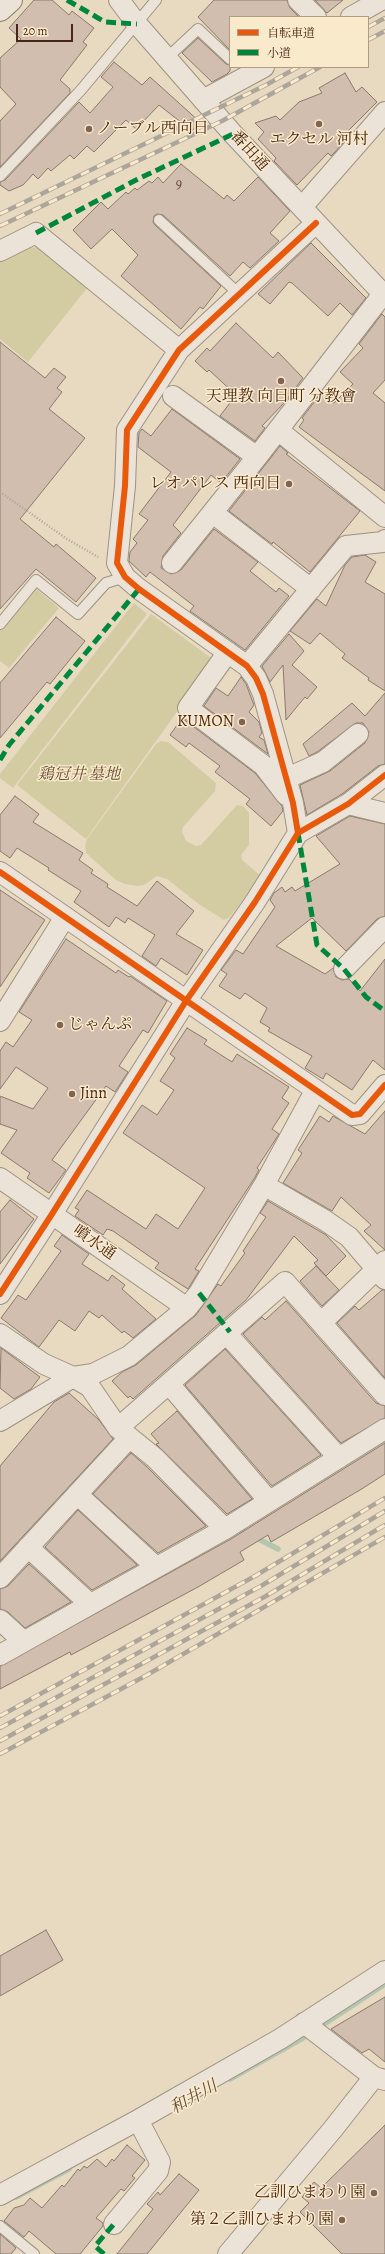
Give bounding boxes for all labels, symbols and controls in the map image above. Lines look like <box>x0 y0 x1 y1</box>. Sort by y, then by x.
scale bar <box>18 16 75 42</box>
legend <box>229 16 369 68</box>
text: 20 m <box>23 23 47 39</box>
text: 自転車道 <box>267 25 315 41</box>
text: 小道 <box>267 45 291 61</box>
place label: ノーブル西向日 <box>97 119 209 139</box>
marker: エクセル 河村 <box>314 119 324 129</box>
marker: ノーブル西向日 <box>84 124 94 134</box>
street label: 番田通 <box>226 127 272 175</box>
place label: エクセル 河村 <box>269 130 369 150</box>
house number: 9 <box>176 177 182 193</box>
marker: 天理教 向日町 分教會 <box>276 376 286 386</box>
place label: 天理教 向日町 分教會 <box>206 387 356 407</box>
place label: レオパレス 西向日 <box>150 474 281 494</box>
marker: レオパレス 西向日 <box>284 479 294 489</box>
place label: KUMON <box>177 712 234 732</box>
marker: KUMON <box>237 717 247 727</box>
park label: 鶏冠井 墓地 <box>38 765 120 785</box>
place label: じゃんぷ <box>68 1015 132 1035</box>
marker: じゃんぷ <box>55 1020 65 1030</box>
place label: Jinn <box>80 1084 107 1104</box>
marker: Jinn <box>67 1089 77 1099</box>
street label: 噴水通 <box>69 1221 119 1265</box>
water label: 和井川 <box>167 2077 221 2119</box>
place label: 乙訓ひまわり園 <box>254 2183 366 2203</box>
marker: 乙訓ひまわり園 <box>369 2188 379 2198</box>
place label: 第２乙訓ひまわり園 <box>190 2210 334 2230</box>
marker: 第２乙訓ひまわり園 <box>337 2215 347 2225</box>

